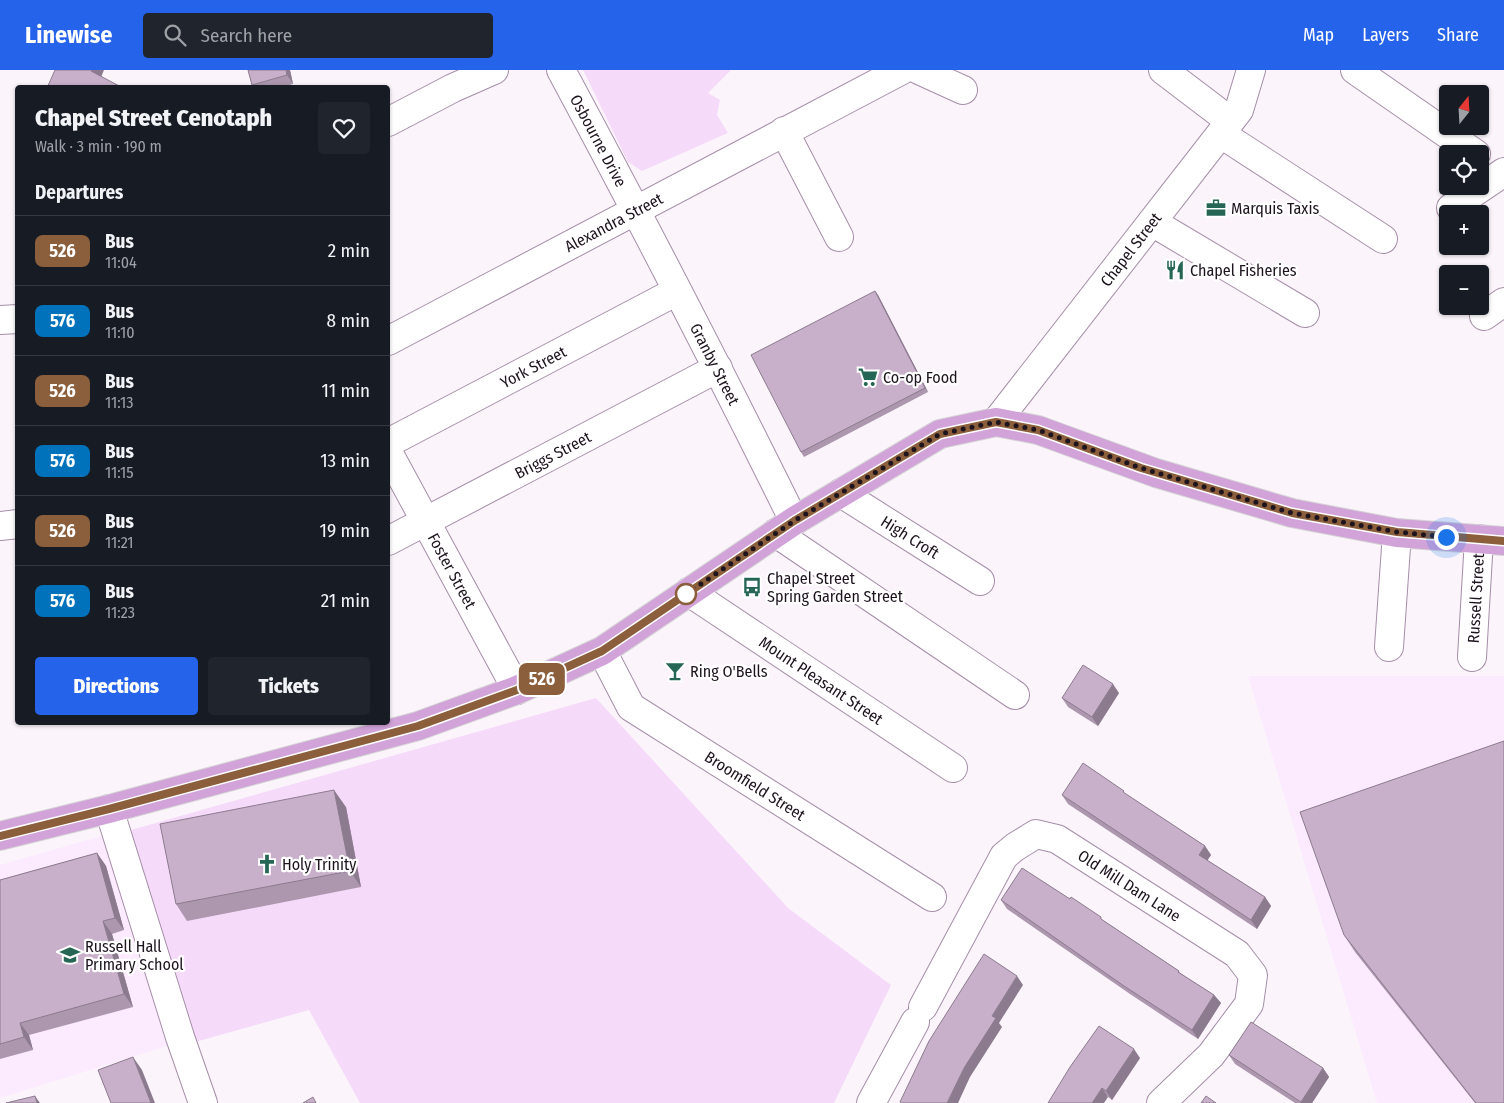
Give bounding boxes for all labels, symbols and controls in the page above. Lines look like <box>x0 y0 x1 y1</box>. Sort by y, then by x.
search box <box>143 13 493 58</box>
text: Linewise <box>25 21 113 49</box>
icon: search <box>161 21 189 49</box>
text: Search here <box>201 24 292 47</box>
text: Map <box>1303 24 1334 46</box>
text: Layers <box>1362 24 1409 46</box>
text: Share <box>1437 24 1479 46</box>
north arrow <box>1439 85 1489 135</box>
map controls <box>1439 85 1489 315</box>
street label: Osbourne Drive <box>566 91 631 190</box>
button: heart <box>318 102 370 154</box>
text: Chapel Street Cenotaph <box>35 104 272 132</box>
text: Walk · 3 min · 190 m <box>35 137 162 156</box>
button: locate <box>1439 145 1489 195</box>
text: Departures <box>35 181 123 204</box>
street label: Alexandra Street <box>561 188 666 256</box>
office icon: Marquis Taxis <box>1205 197 1227 219</box>
place label: Marquis Taxis <box>1231 199 1319 218</box>
button: + <box>1439 205 1489 255</box>
street label: Chapel Street <box>1096 208 1166 290</box>
text: Bus <box>105 230 134 253</box>
text: 2 min <box>328 239 370 262</box>
text: 526 <box>49 240 76 262</box>
text: 11:04 <box>105 253 137 272</box>
restaurant icon: Chapel Fisheries <box>1164 259 1186 281</box>
place label: Chapel Fisheries <box>1190 261 1297 280</box>
button: − <box>1439 265 1489 315</box>
text: Bus <box>105 300 134 323</box>
text: 8 min <box>327 309 370 332</box>
text: 576 <box>50 310 75 332</box>
street label: Granby Street <box>686 320 744 409</box>
text: 11:10 <box>105 323 135 342</box>
street label: York Street <box>497 341 570 392</box>
supermarket icon: Co-op Food <box>857 366 879 388</box>
place label: Co-op Food <box>883 368 958 387</box>
text: Bus <box>105 370 134 393</box>
text: 11 min <box>322 379 370 402</box>
text: 526 <box>49 380 76 402</box>
text: 11:13 <box>105 393 133 412</box>
street label: Briggs Street <box>511 427 595 482</box>
text: Bus <box>105 440 134 463</box>
text: 13 min <box>320 449 370 472</box>
text: 576 <box>50 450 75 472</box>
text: 11:15 <box>105 463 134 482</box>
text: Bus <box>105 510 134 533</box>
street label: High Croft <box>878 511 944 563</box>
text: 19 min <box>319 519 370 542</box>
text: 526 <box>49 520 76 542</box>
your location <box>1434 525 1459 550</box>
street label: Foster Street <box>424 530 481 613</box>
text: 11:21 <box>105 533 134 552</box>
street label: Russell Street <box>1463 552 1488 644</box>
place label: Chapel Street Spring Garden Street <box>767 569 904 606</box>
bus stop icon: Chapel Street Spring Garden Street <box>741 576 763 598</box>
text: Bus <box>105 580 134 603</box>
unlabelled marker <box>675 583 697 605</box>
text: 21 min <box>321 589 370 612</box>
text: 576 <box>50 590 75 612</box>
text: 11:23 <box>105 603 135 622</box>
street label: Mount Pleasant Street <box>756 632 887 729</box>
button: Directions <box>35 657 198 715</box>
button: Tickets <box>208 657 370 715</box>
bar icon: Ring O'Bells <box>664 660 686 682</box>
place label: Ring O'Bells <box>690 662 768 681</box>
line badge: 526 <box>513 663 571 695</box>
text: 526 <box>529 668 555 690</box>
street label: Broomfield Street <box>701 747 810 825</box>
street label: Old Mill Dam Lane <box>1075 845 1185 925</box>
church icon: Holy Trinity <box>256 853 278 875</box>
place label: Holy Trinity <box>282 855 357 874</box>
place label: Russell Hall Primary School <box>85 937 184 974</box>
school or university icon: Russell Hall Primary School <box>59 944 81 966</box>

